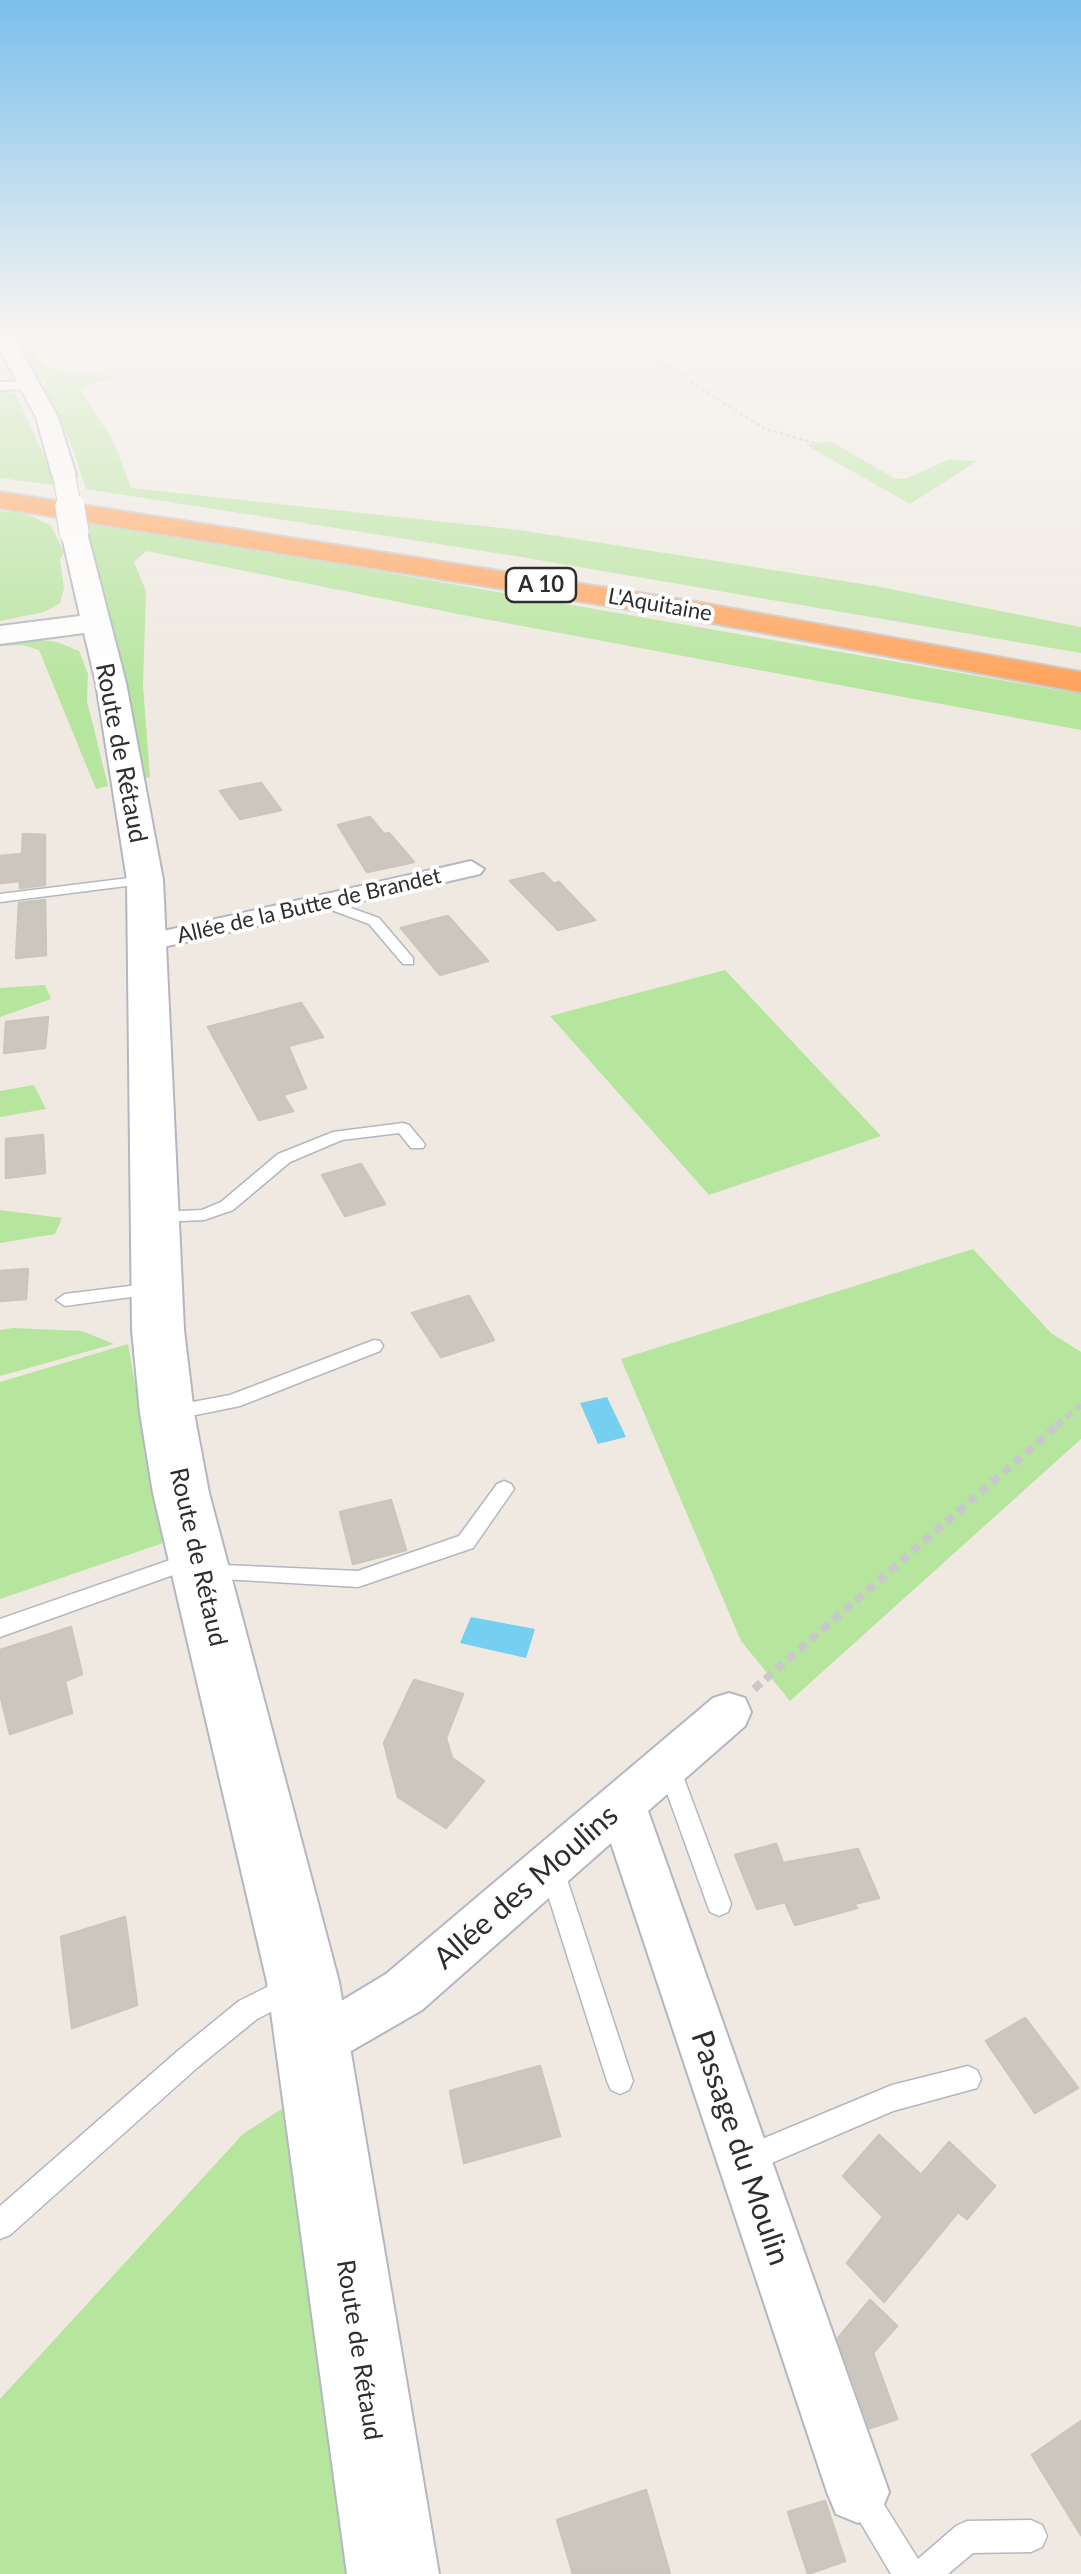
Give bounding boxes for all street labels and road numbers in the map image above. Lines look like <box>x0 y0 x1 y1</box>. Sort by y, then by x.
road number: A 10 <box>506 568 576 602</box>
street label: L'Aquitaine <box>606 583 714 627</box>
street label: Route de Rétaud <box>89 661 153 845</box>
street label: Allée de la Butte de Brandet <box>174 863 444 949</box>
street label: Route de Rétaud <box>163 1465 233 1649</box>
street label: Allée des Moulins <box>427 1797 625 1977</box>
street label: Passage du Moulin <box>683 2026 797 2270</box>
street label: Route de Rétaud <box>330 2258 388 2442</box>

